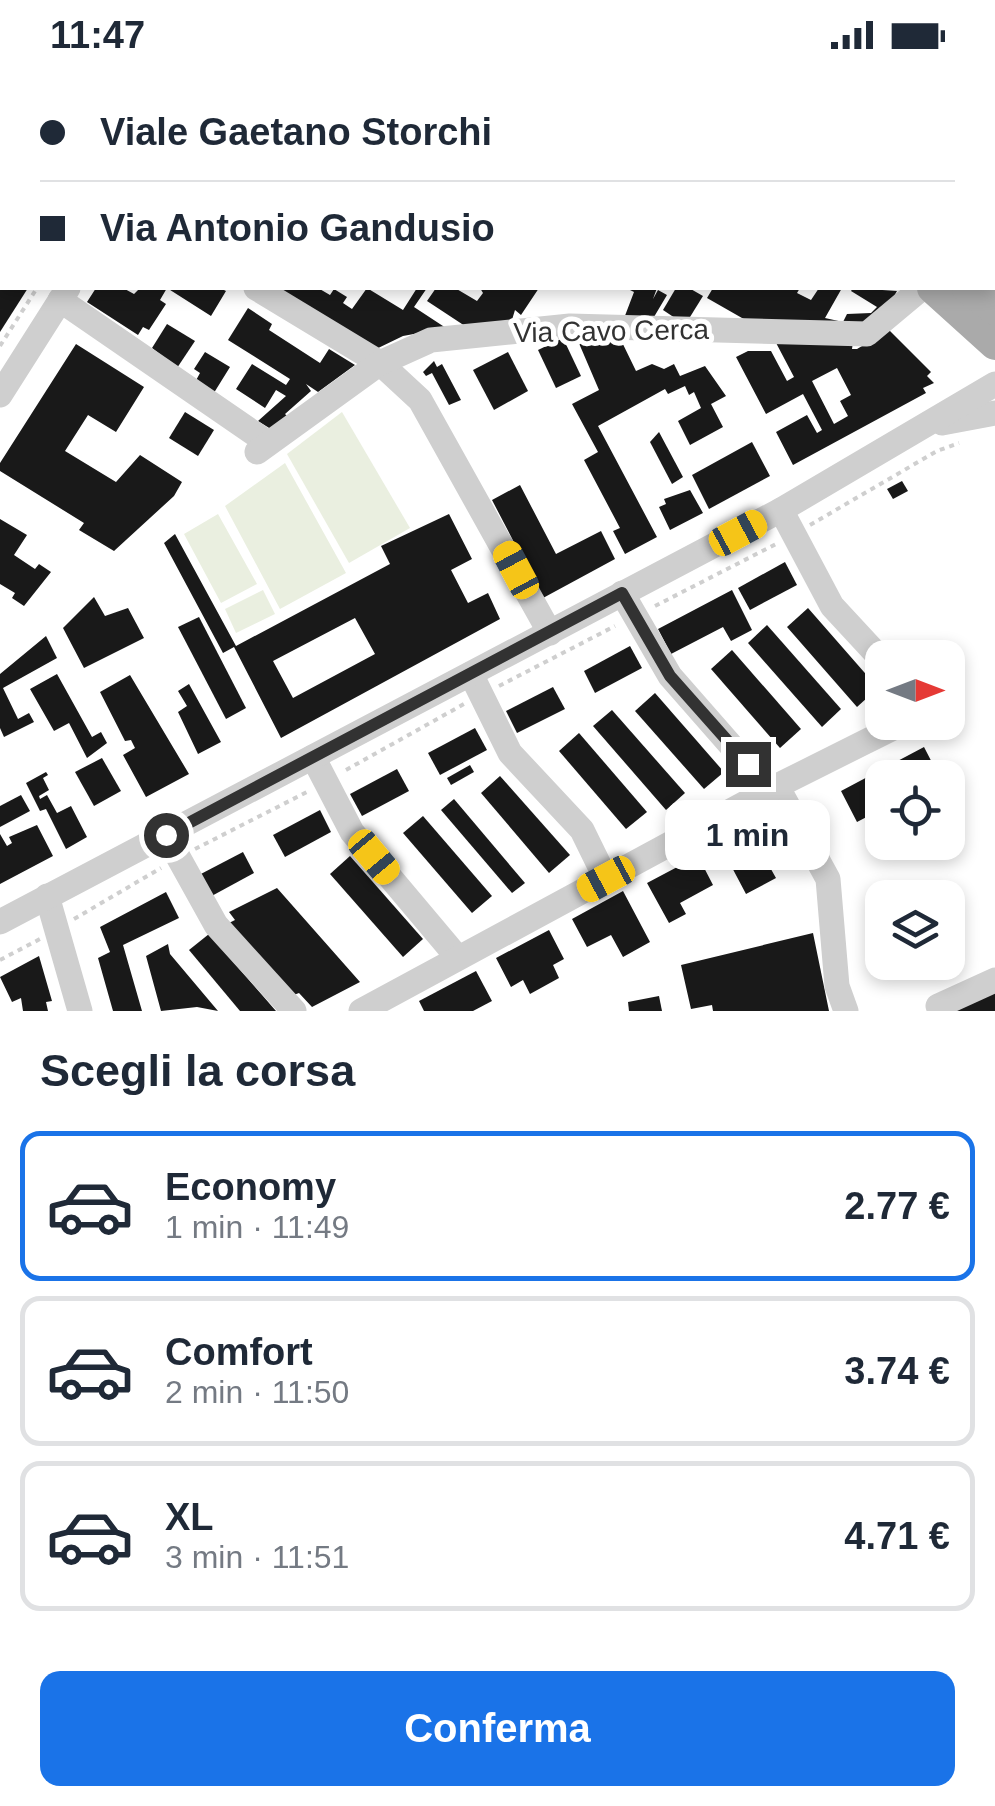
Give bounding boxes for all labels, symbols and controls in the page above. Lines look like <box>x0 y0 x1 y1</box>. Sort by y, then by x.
text: 11:47 <box>50 14 145 56</box>
text: Viale Gaetano Storchi <box>100 111 492 153</box>
text: Via Antonio Gandusio <box>100 207 495 249</box>
street label: Via Cavo Cerca <box>513 314 709 348</box>
car <box>704 506 772 560</box>
car <box>489 536 543 604</box>
north arrow <box>865 640 965 740</box>
map controls <box>865 640 965 980</box>
route end <box>726 742 771 787</box>
button: locate <box>865 760 965 860</box>
callout: 1 min <box>666 799 830 869</box>
route start <box>144 813 189 858</box>
text: 1 min <box>706 817 789 853</box>
car <box>343 824 405 890</box>
car <box>572 852 640 906</box>
button: layers <box>865 880 965 980</box>
text: Scegli la corsa <box>40 1045 355 1096</box>
icon: car <box>45 1161 135 1251</box>
text: Economy <box>165 1166 336 1208</box>
text: 2.77 € <box>844 1185 950 1227</box>
text: 1 min · 11:49 <box>165 1209 349 1245</box>
icon: car <box>45 1326 135 1416</box>
text: Comfort <box>165 1331 313 1373</box>
text: 3.74 € <box>844 1350 950 1392</box>
text: 2 min · 11:50 <box>165 1374 349 1410</box>
icon: car <box>45 1491 135 1581</box>
text: XL <box>165 1496 214 1538</box>
text: 4.71 € <box>844 1515 950 1557</box>
text: 3 min · 11:51 <box>165 1539 349 1575</box>
button: Conferma <box>40 1671 955 1786</box>

